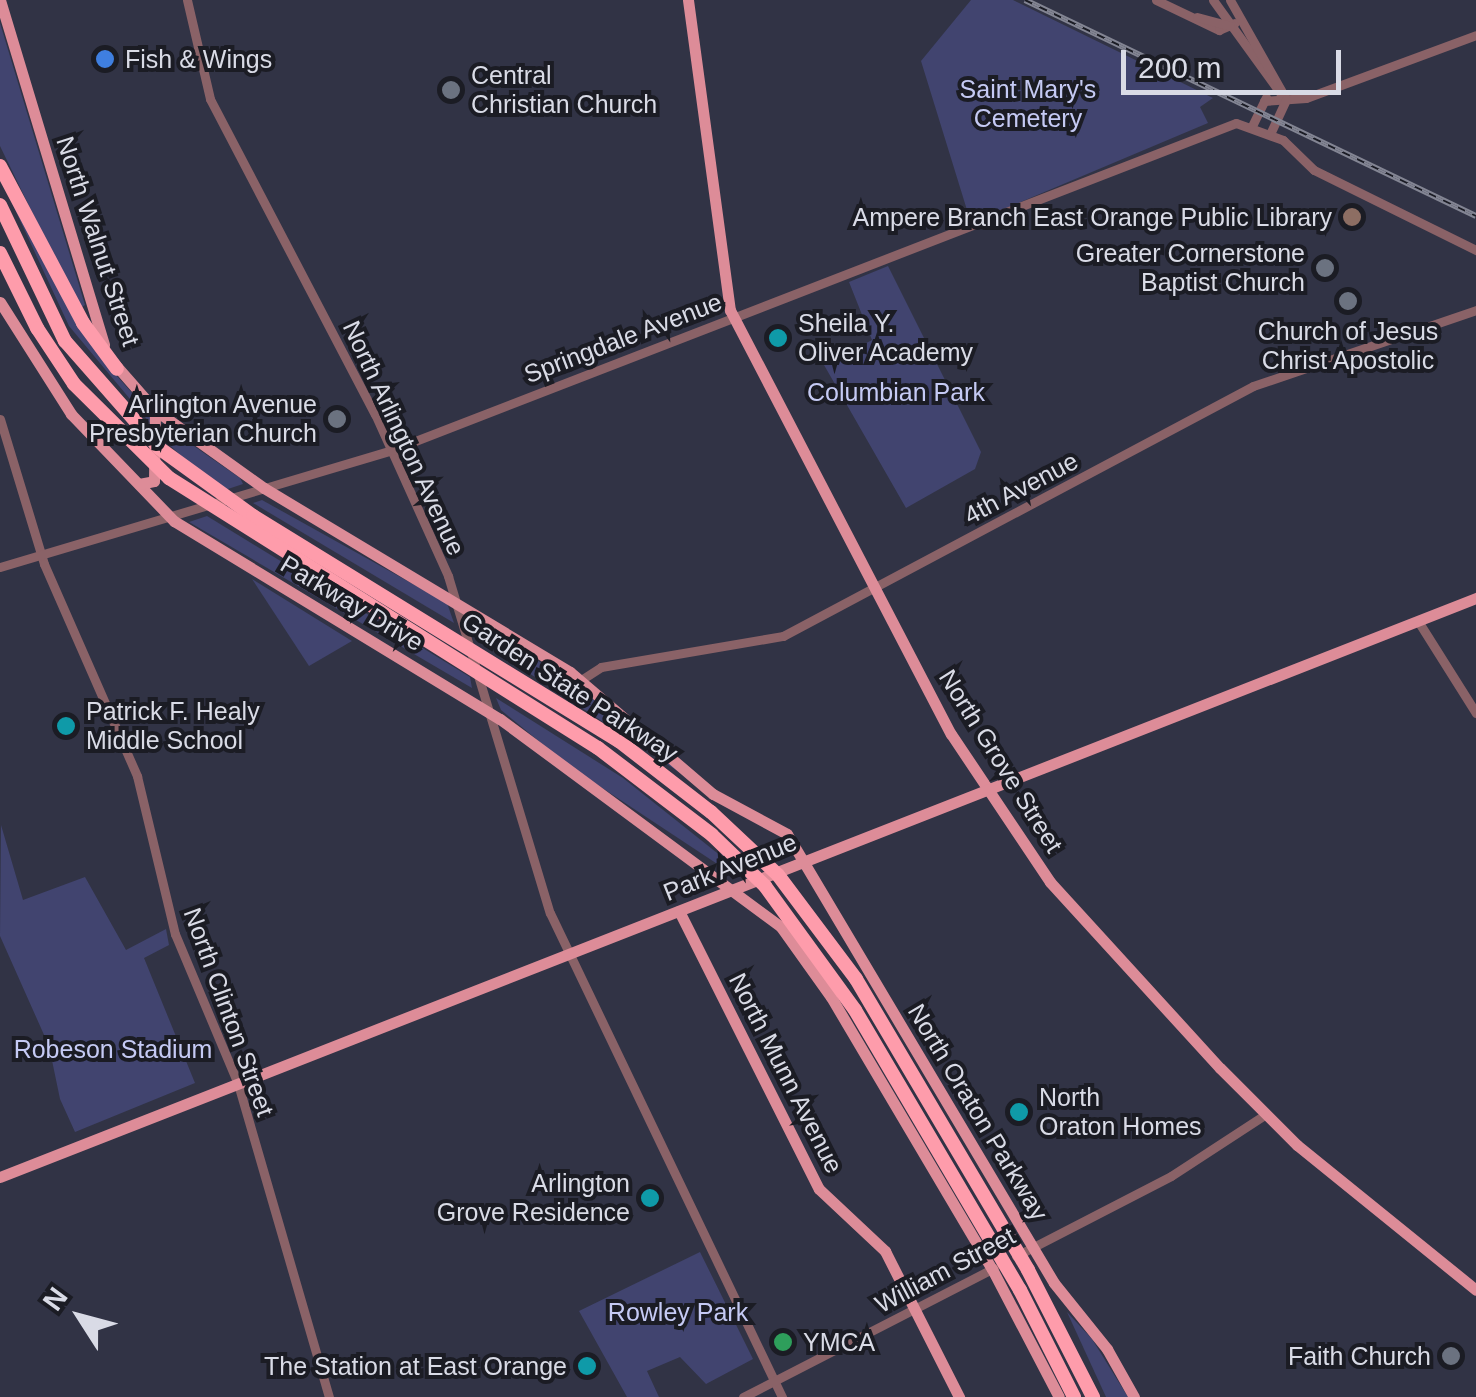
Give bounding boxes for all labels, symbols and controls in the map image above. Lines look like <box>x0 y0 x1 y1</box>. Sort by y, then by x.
scale bar <box>1126 30 1346 92</box>
place label: Fish & Wings <box>125 44 272 74</box>
marker: Fish & Wings <box>94 48 116 70</box>
text: 200 m <box>1138 51 1221 84</box>
place label: Central Christian Church <box>471 61 657 120</box>
park label: Saint Mary's Cemetery <box>960 75 1096 134</box>
marker: Central Christian Church <box>440 79 462 101</box>
street label: North Walnut Street <box>50 132 146 350</box>
place label: Ampere Branch East Orange Public Library <box>853 202 1332 232</box>
marker: Ampere Branch East Orange Public Library <box>1341 206 1363 228</box>
place label: Greater Cornerstone Baptist Church <box>1076 239 1305 298</box>
marker: Greater Cornerstone Baptist Church <box>1314 257 1336 279</box>
street label: Springdale Avenue <box>519 286 727 390</box>
marker: Church of Jesus Christ Apostolic <box>1337 290 1359 312</box>
place label: Sheila Y. Oliver Academy <box>798 309 974 368</box>
street label: North Arlington Avenue <box>336 315 472 561</box>
place label: Church of Jesus Christ Apostolic <box>1258 317 1438 376</box>
marker: Sheila Y. Oliver Academy <box>767 327 789 349</box>
park label: Columbian Park <box>807 377 985 407</box>
place label: Arlington Avenue Presbyterian Church <box>89 390 317 449</box>
marker: Arlington Avenue Presbyterian Church <box>326 408 348 430</box>
street label: 4th Avenue <box>958 445 1084 531</box>
street label: Parkway Drive <box>275 549 429 657</box>
street label: Garden State Parkway <box>456 606 684 768</box>
street label: North Grove Street <box>933 664 1069 858</box>
place label: Patrick F. Healy Middle School <box>86 697 260 756</box>
marker: Patrick F. Healy Middle School <box>55 715 77 737</box>
street label: Park Avenue <box>658 826 802 908</box>
street label: North Clinton Street <box>177 904 281 1120</box>
street label: North Munn Avenue <box>722 967 850 1179</box>
street label: North Oraton Parkway <box>901 998 1055 1226</box>
park label: Robeson Stadium <box>14 1034 212 1064</box>
place label: North Oraton Homes <box>1039 1083 1202 1142</box>
marker: North Oraton Homes <box>1008 1101 1030 1123</box>
place label: Arlington Grove Residence <box>437 1169 630 1228</box>
marker: Arlington Grove Residence <box>639 1187 661 1209</box>
street label: William Street <box>870 1221 1020 1319</box>
north arrow <box>30 1267 130 1367</box>
text: N <box>37 1282 74 1316</box>
park label: Rowley Park <box>608 1297 748 1327</box>
place label: YMCA <box>803 1327 875 1357</box>
marker: YMCA <box>772 1331 794 1353</box>
place label: Faith Church <box>1288 1341 1431 1371</box>
marker: Faith Church <box>1440 1345 1462 1367</box>
place label: The Station at East Orange <box>264 1351 567 1381</box>
marker: The Station at East Orange <box>576 1355 598 1377</box>

